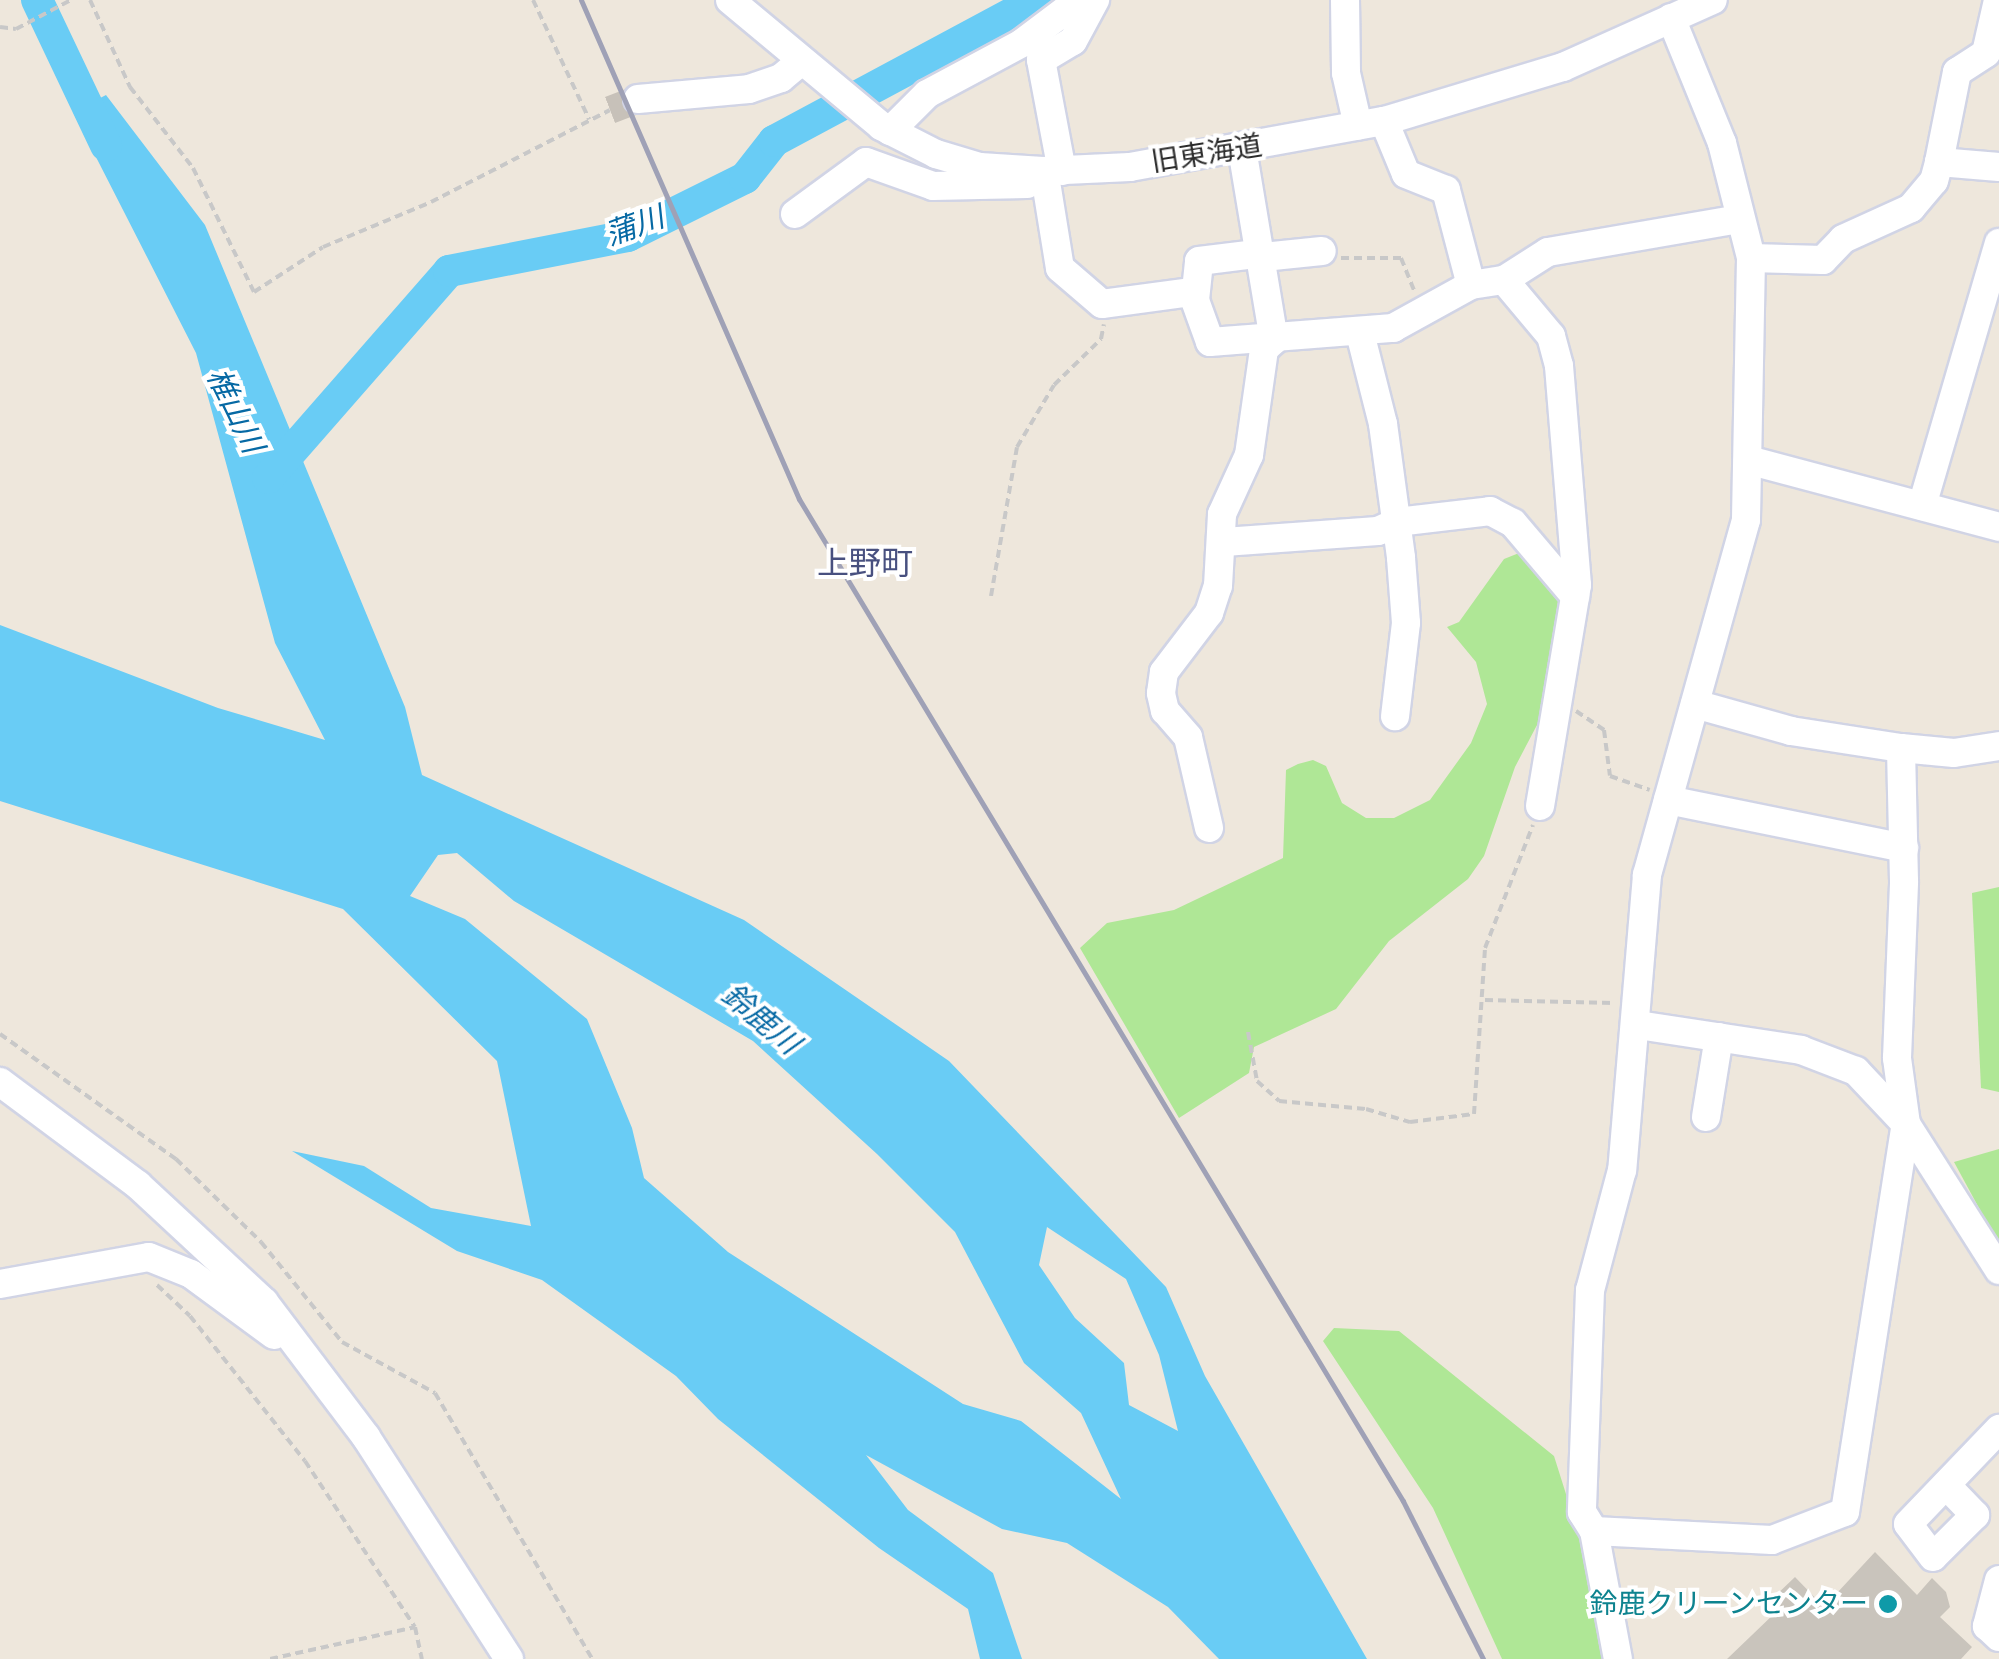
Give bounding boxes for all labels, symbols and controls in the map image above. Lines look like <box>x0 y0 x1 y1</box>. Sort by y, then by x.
street label: 旧東海道 <box>1149 129 1265 179</box>
water label: 蒲川 <box>601 200 669 254</box>
water label: 椎山川 <box>198 363 270 459</box>
district label: 上野町 <box>817 545 913 583</box>
water label: 鈴鹿川 <box>714 977 806 1063</box>
place label: 鈴鹿クリーンセンター <box>1588 1587 1868 1621</box>
marker: 鈴鹿クリーンセンター <box>1877 1593 1899 1615</box>

